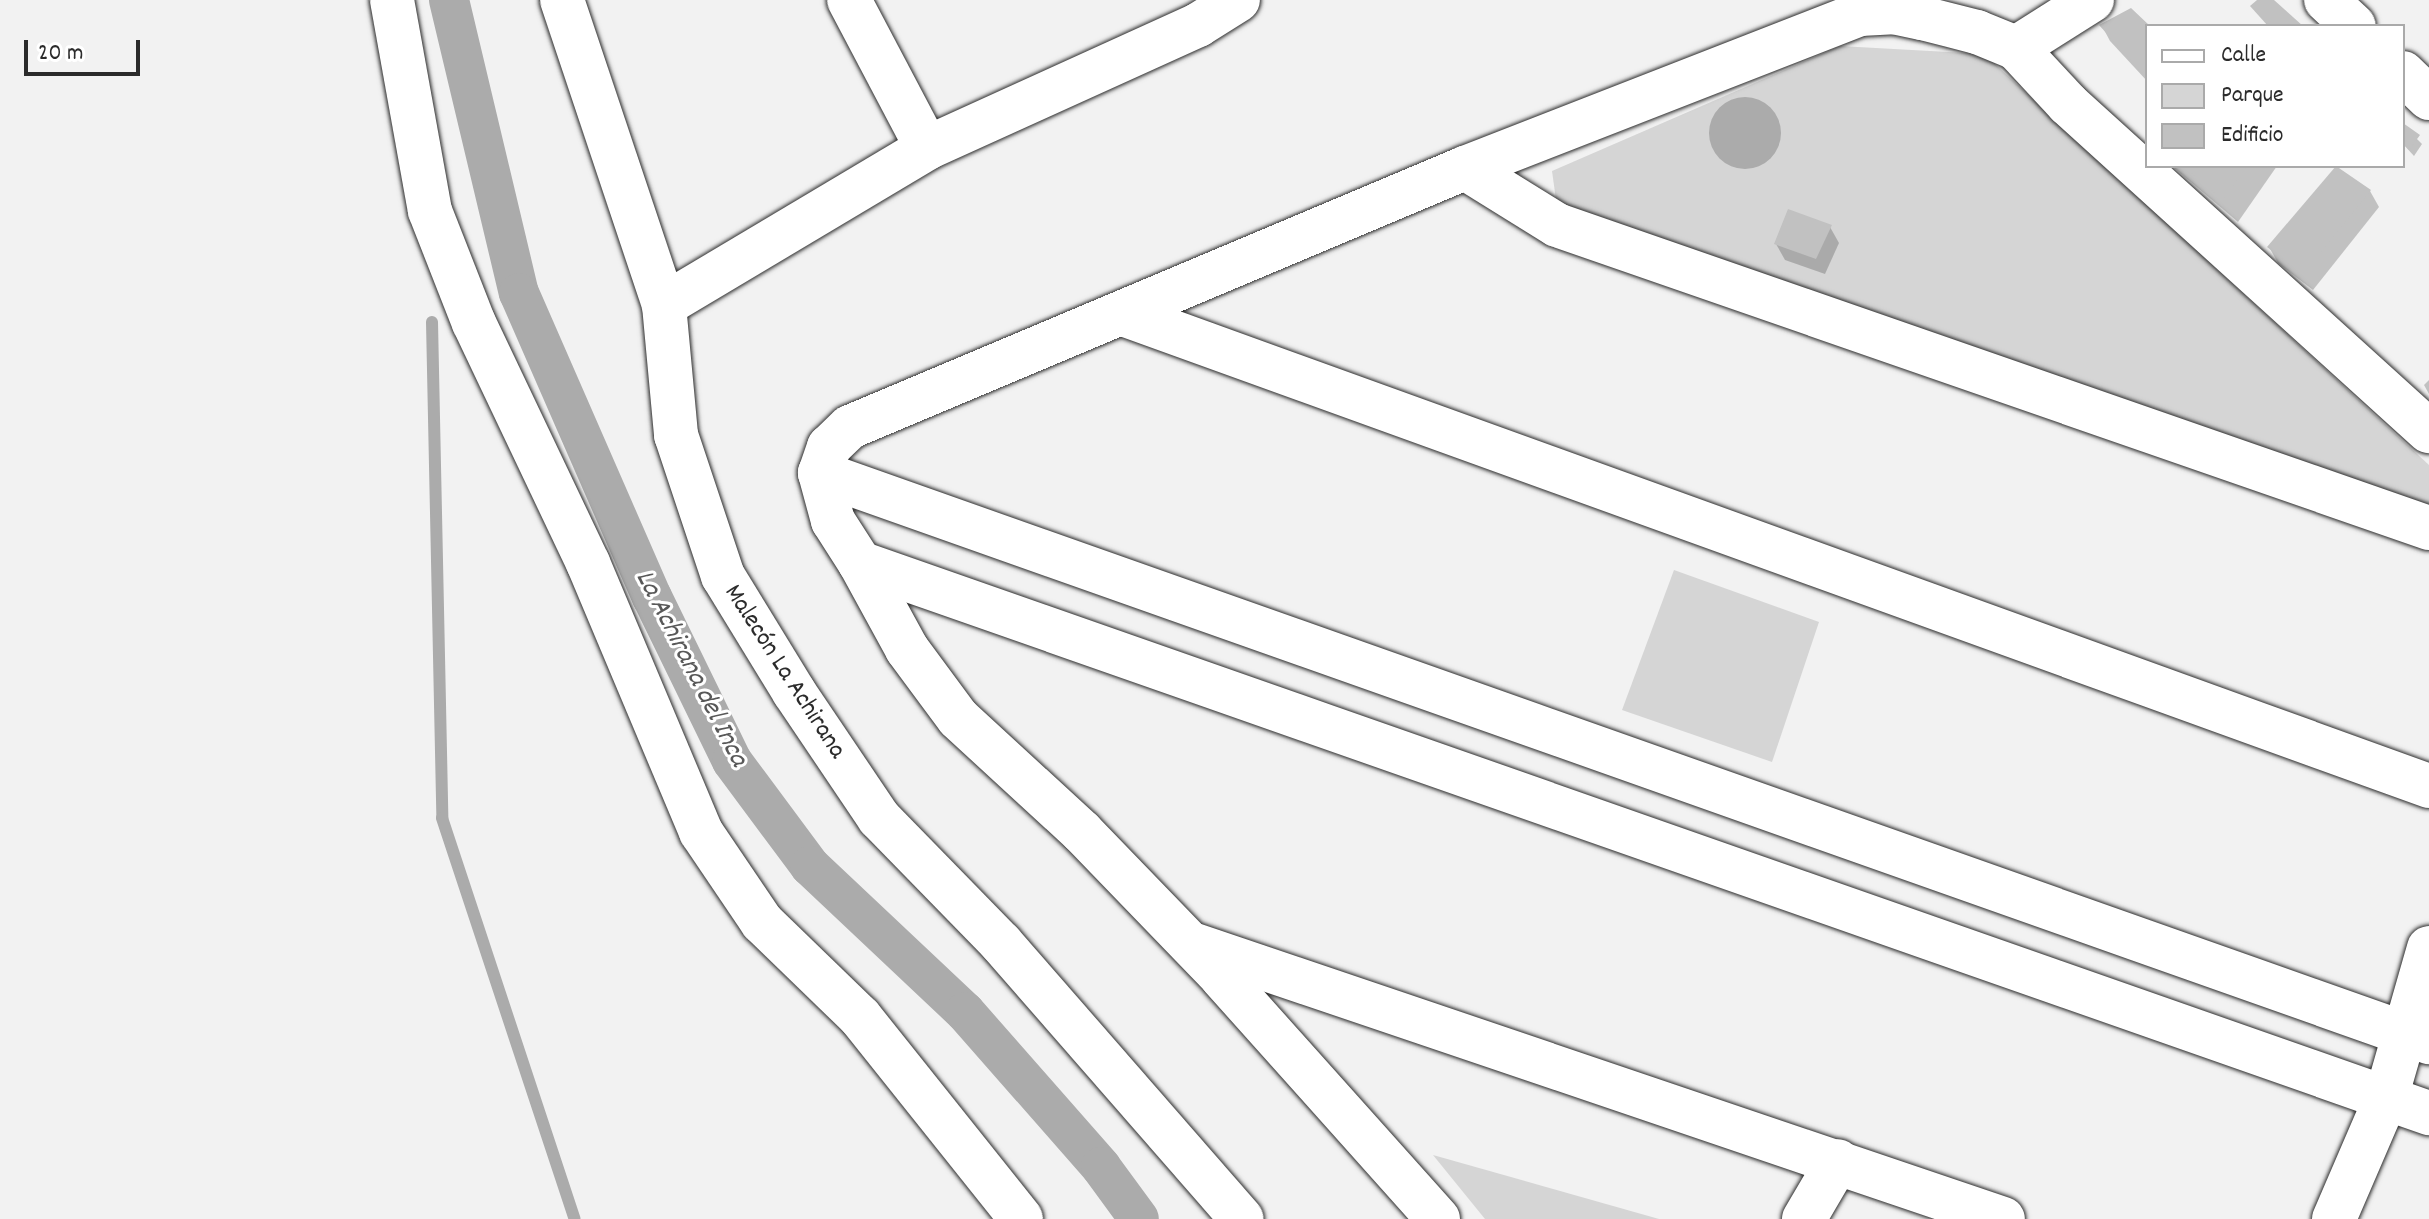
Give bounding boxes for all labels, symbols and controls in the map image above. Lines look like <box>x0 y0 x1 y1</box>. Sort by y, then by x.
scale bar <box>28 24 144 74</box>
legend <box>2145 24 2405 168</box>
text: 20 m <box>38 37 84 71</box>
text: Calle <box>2221 39 2266 73</box>
text: Parque <box>2221 79 2284 113</box>
text: Edificio <box>2221 119 2283 153</box>
water label: La Achirana del Inca <box>626 565 754 773</box>
street label: Malecón La Achirana <box>716 579 852 765</box>

